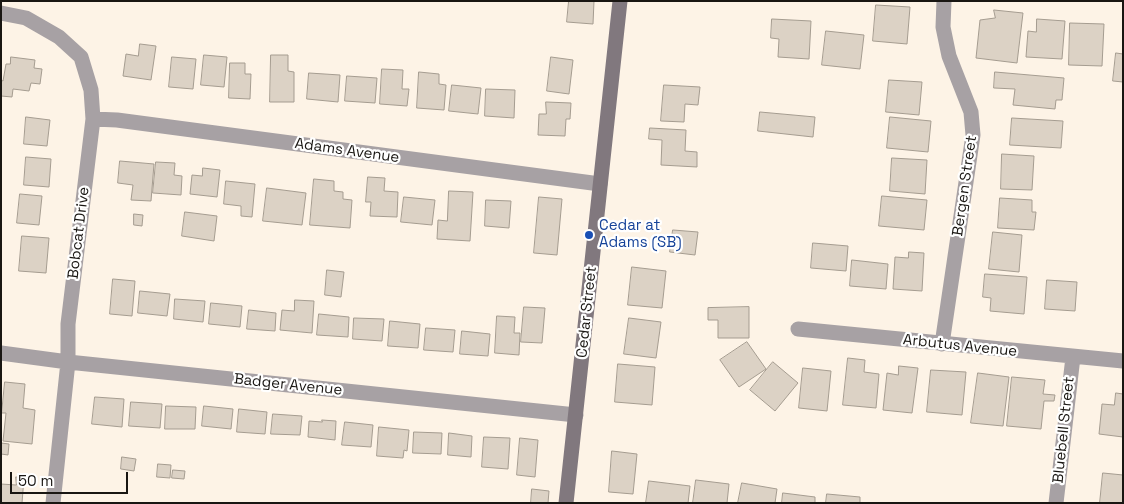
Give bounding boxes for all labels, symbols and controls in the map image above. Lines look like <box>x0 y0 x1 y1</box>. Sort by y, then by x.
street label: Bergen Street <box>949 134 981 238</box>
street label: Adams Avenue <box>294 135 400 167</box>
street label: Bobcat Drive <box>64 186 94 280</box>
place label: Cedar at Adams (SB) <box>599 217 682 252</box>
marker: Cedar at Adams (SB) <box>583 229 595 241</box>
street label: Cedar Street <box>573 265 601 359</box>
street label: Arbutus Avenue <box>902 331 1018 361</box>
street label: Badger Avenue <box>233 370 343 400</box>
street label: Bluebell Street <box>1049 376 1079 484</box>
scale bar <box>12 462 130 494</box>
text: 50 m <box>18 471 53 490</box>

